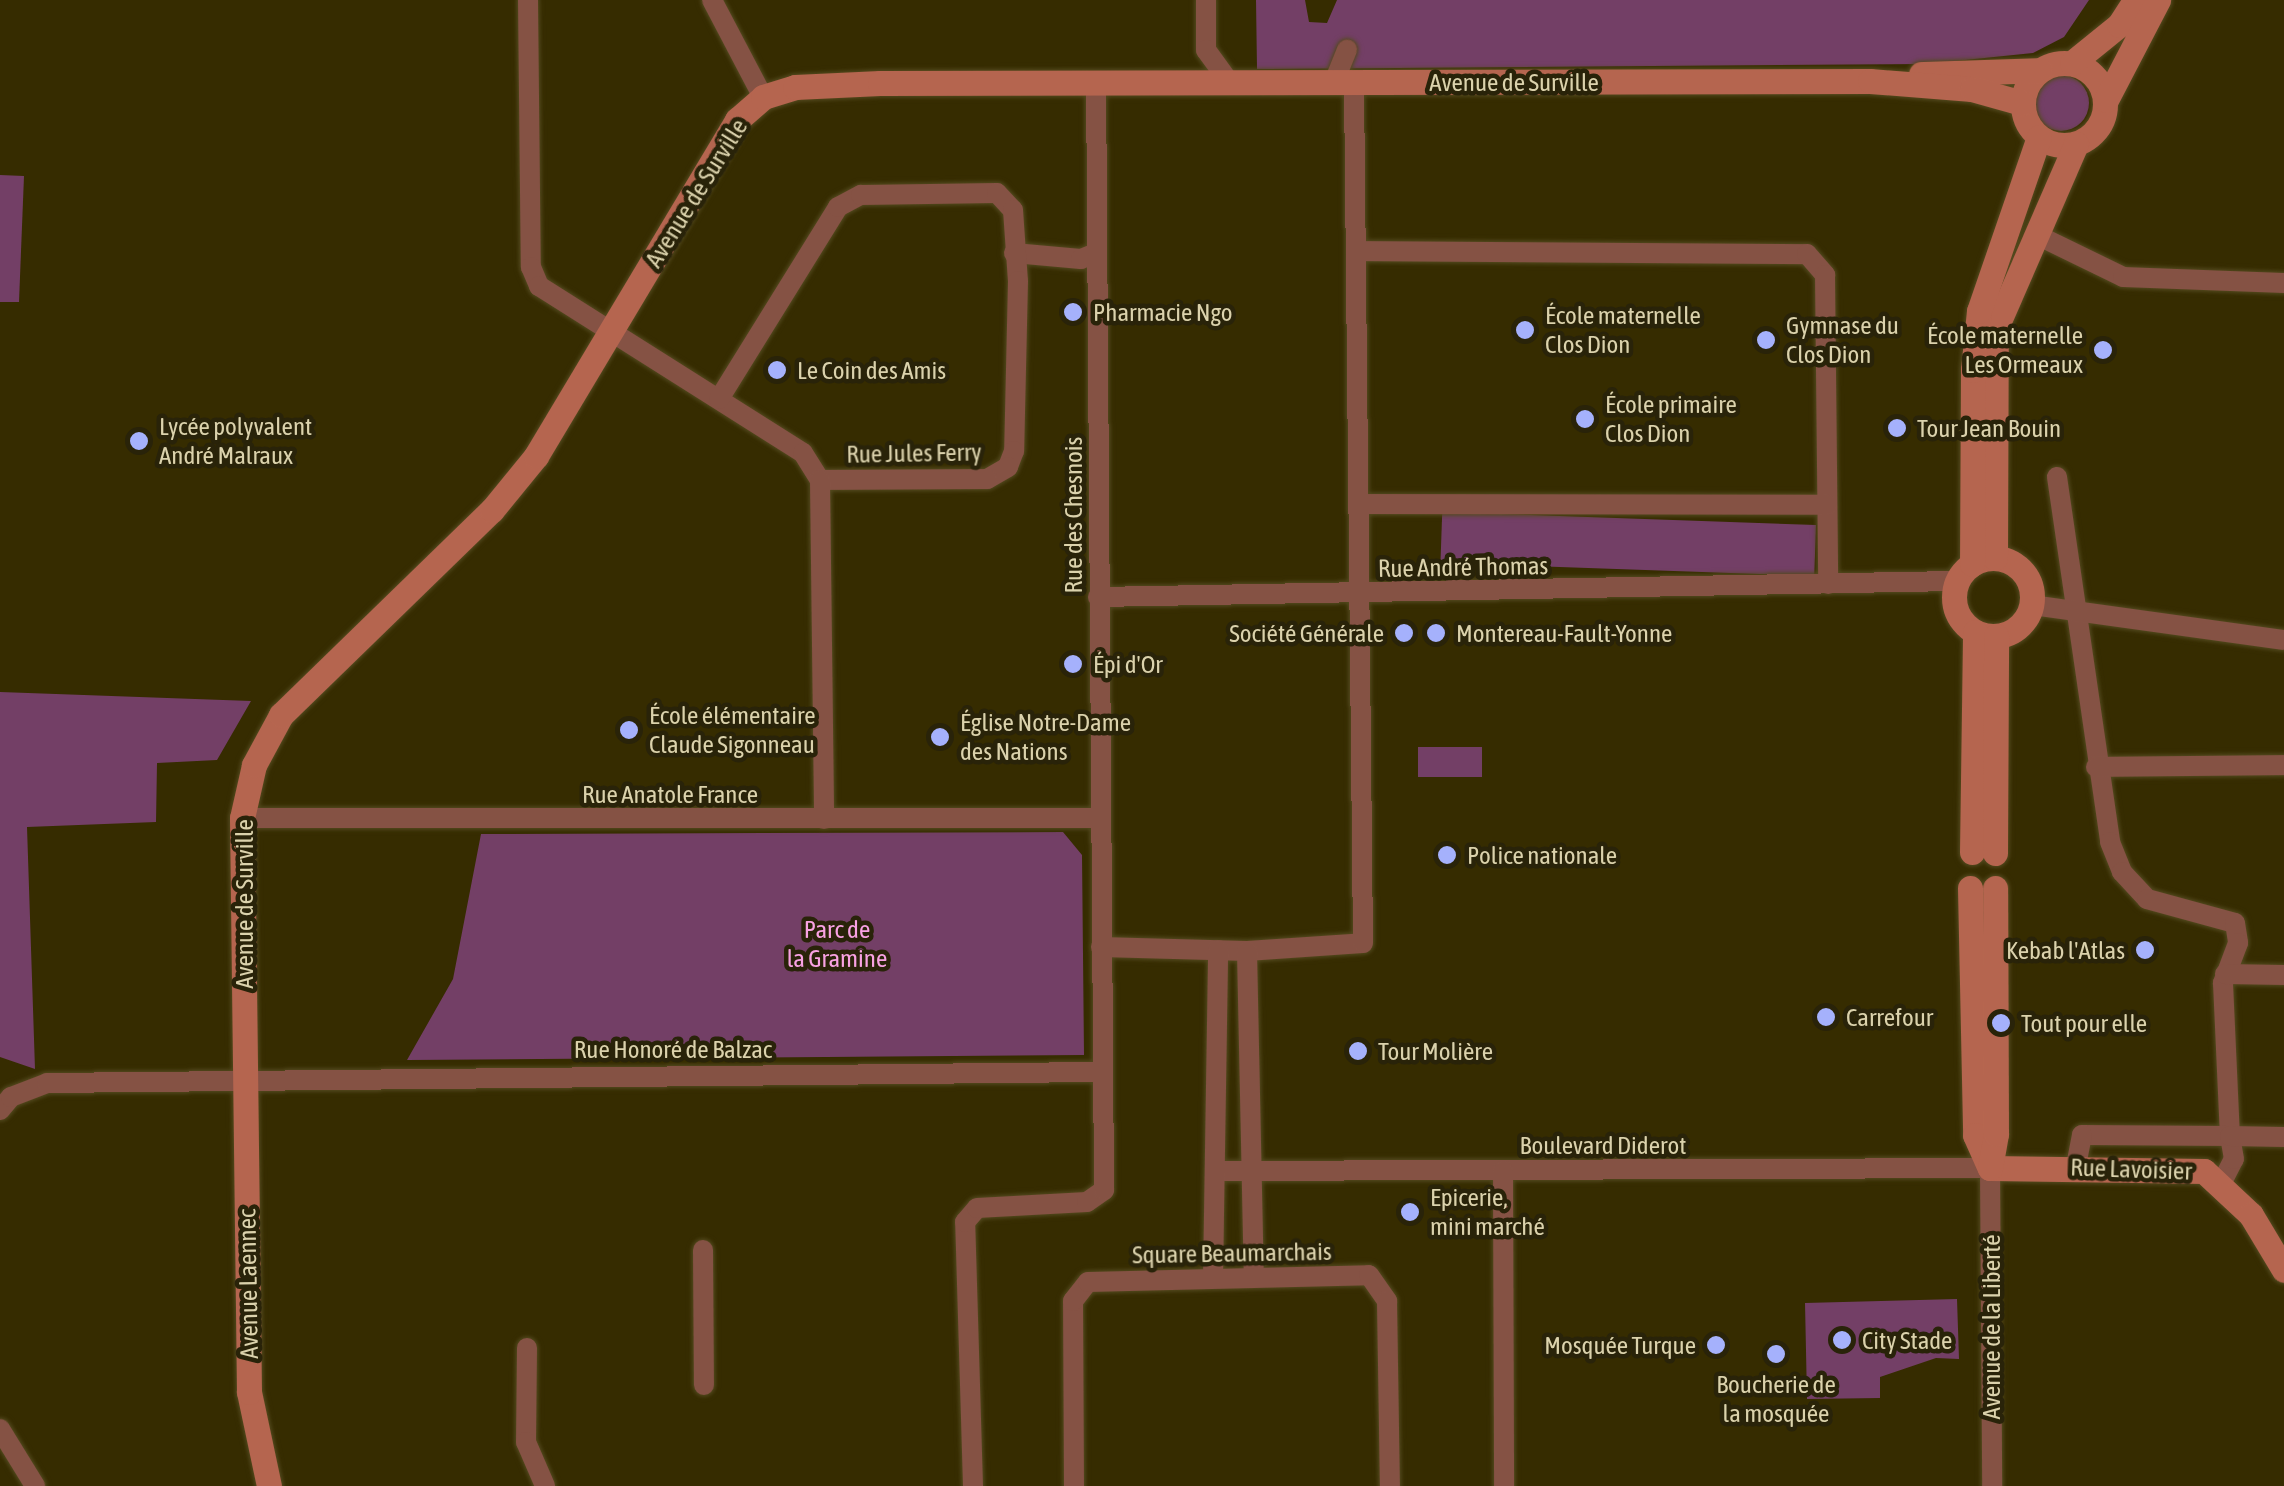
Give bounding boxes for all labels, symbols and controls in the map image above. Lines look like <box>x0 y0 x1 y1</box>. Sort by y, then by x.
street label: Avenue de Surville <box>1429 67 1599 97</box>
street label: Avenue de Surville <box>638 113 754 273</box>
place label: Pharmacie Ngo <box>1093 297 1233 327</box>
marker: Pharmacie Ngo <box>1062 301 1084 323</box>
place label: École maternelle Clos Dion <box>1545 301 1701 360</box>
place label: Gymnase du Clos Dion <box>1786 311 1899 370</box>
marker: École maternelle Clos Dion <box>1514 319 1536 341</box>
place label: École maternelle Les Ormeaux <box>1927 321 2083 380</box>
marker: Gymnase du Clos Dion <box>1755 329 1777 351</box>
marker: École maternelle Les Ormeaux <box>2092 339 2114 361</box>
place label: Le Coin des Amis <box>797 355 946 385</box>
marker: Le Coin des Amis <box>766 359 788 381</box>
place label: École primaire Clos Dion <box>1605 390 1737 449</box>
marker: École primaire Clos Dion <box>1574 408 1596 430</box>
place label: Lycée polyvalent André Malraux <box>159 412 312 471</box>
place label: Tour Jean Bouin <box>1917 413 2061 443</box>
marker: Tour Jean Bouin <box>1886 417 1908 439</box>
marker: Lycée polyvalent André Malraux <box>128 430 150 452</box>
street label: Rue Jules Ferry <box>846 437 982 469</box>
street label: Rue des Chesnois <box>1058 437 1088 593</box>
street label: Rue André Thomas <box>1377 551 1549 583</box>
place label: Société Générale <box>1229 618 1384 648</box>
place label: Montereau-Fault-Yonne <box>1456 618 1672 648</box>
marker: Société Générale <box>1393 622 1415 644</box>
marker: Montereau-Fault-Yonne <box>1425 622 1447 644</box>
place label: Épi d'Or <box>1093 649 1163 679</box>
marker: Épi d'Or <box>1062 653 1084 675</box>
place label: École élémentaire Claude Sigonneau <box>649 701 816 760</box>
place label: Église Notre-Dame des Nations <box>960 708 1131 767</box>
marker: École élémentaire Claude Sigonneau <box>618 719 640 741</box>
marker: Église Notre-Dame des Nations <box>929 726 951 748</box>
street label: Rue Anatole France <box>582 779 758 809</box>
street label: Avenue de Surville <box>229 819 259 989</box>
place label: Police nationale <box>1467 840 1617 870</box>
marker: Police nationale <box>1436 844 1458 866</box>
park label: Parc de la Gramine <box>787 915 887 974</box>
place label: Kebab l'Atlas <box>2006 935 2125 965</box>
marker: Kebab l'Atlas <box>2134 939 2156 961</box>
place label: Carrefour <box>1846 1002 1933 1032</box>
marker: Carrefour <box>1815 1006 1837 1028</box>
place label: Tout pour elle <box>2021 1008 2147 1038</box>
marker: Tout pour elle <box>1990 1012 2012 1034</box>
street label: Rue Honoré de Balzac <box>574 1034 772 1064</box>
place label: Tour Molière <box>1378 1036 1493 1066</box>
marker: Tour Molière <box>1347 1040 1369 1062</box>
street label: Boulevard Diderot <box>1520 1130 1686 1160</box>
street label: Rue Lavoisier <box>2070 1152 2192 1186</box>
place label: Epicerie, mini marché <box>1430 1183 1545 1242</box>
marker: Epicerie, mini marché <box>1399 1201 1421 1223</box>
street label: Avenue Laennec <box>232 1209 264 1359</box>
street label: Avenue de la Liberté <box>1976 1235 2006 1419</box>
street label: Square Beaumarchais <box>1132 1236 1332 1270</box>
place label: City Stade <box>1862 1325 1952 1355</box>
marker: City Stade <box>1831 1329 1853 1351</box>
place label: Mosquée Turque <box>1544 1330 1696 1360</box>
marker: Mosquée Turque <box>1705 1334 1727 1356</box>
marker: Boucherie de la mosquée <box>1765 1343 1787 1365</box>
place label: Boucherie de la mosquée <box>1716 1370 1836 1429</box>

